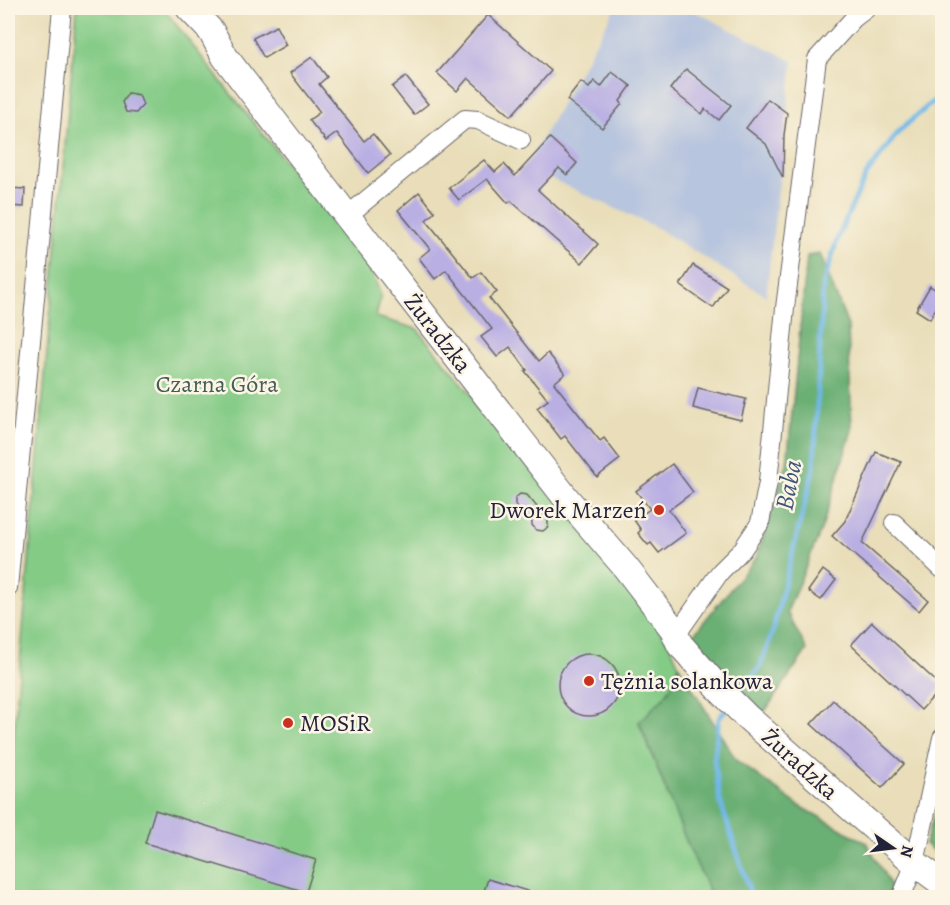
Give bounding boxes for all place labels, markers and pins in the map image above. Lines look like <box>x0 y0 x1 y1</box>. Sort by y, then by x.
place label: Dworek Marzeń <box>489 494 647 526</box>
marker: Dworek Marzeń <box>652 503 666 517</box>
place label: Tężnia solankowa <box>601 665 774 697</box>
marker: Tężnia solankowa <box>582 674 596 688</box>
place label: MOSiR <box>300 707 371 739</box>
marker: MOSiR <box>281 716 295 730</box>

